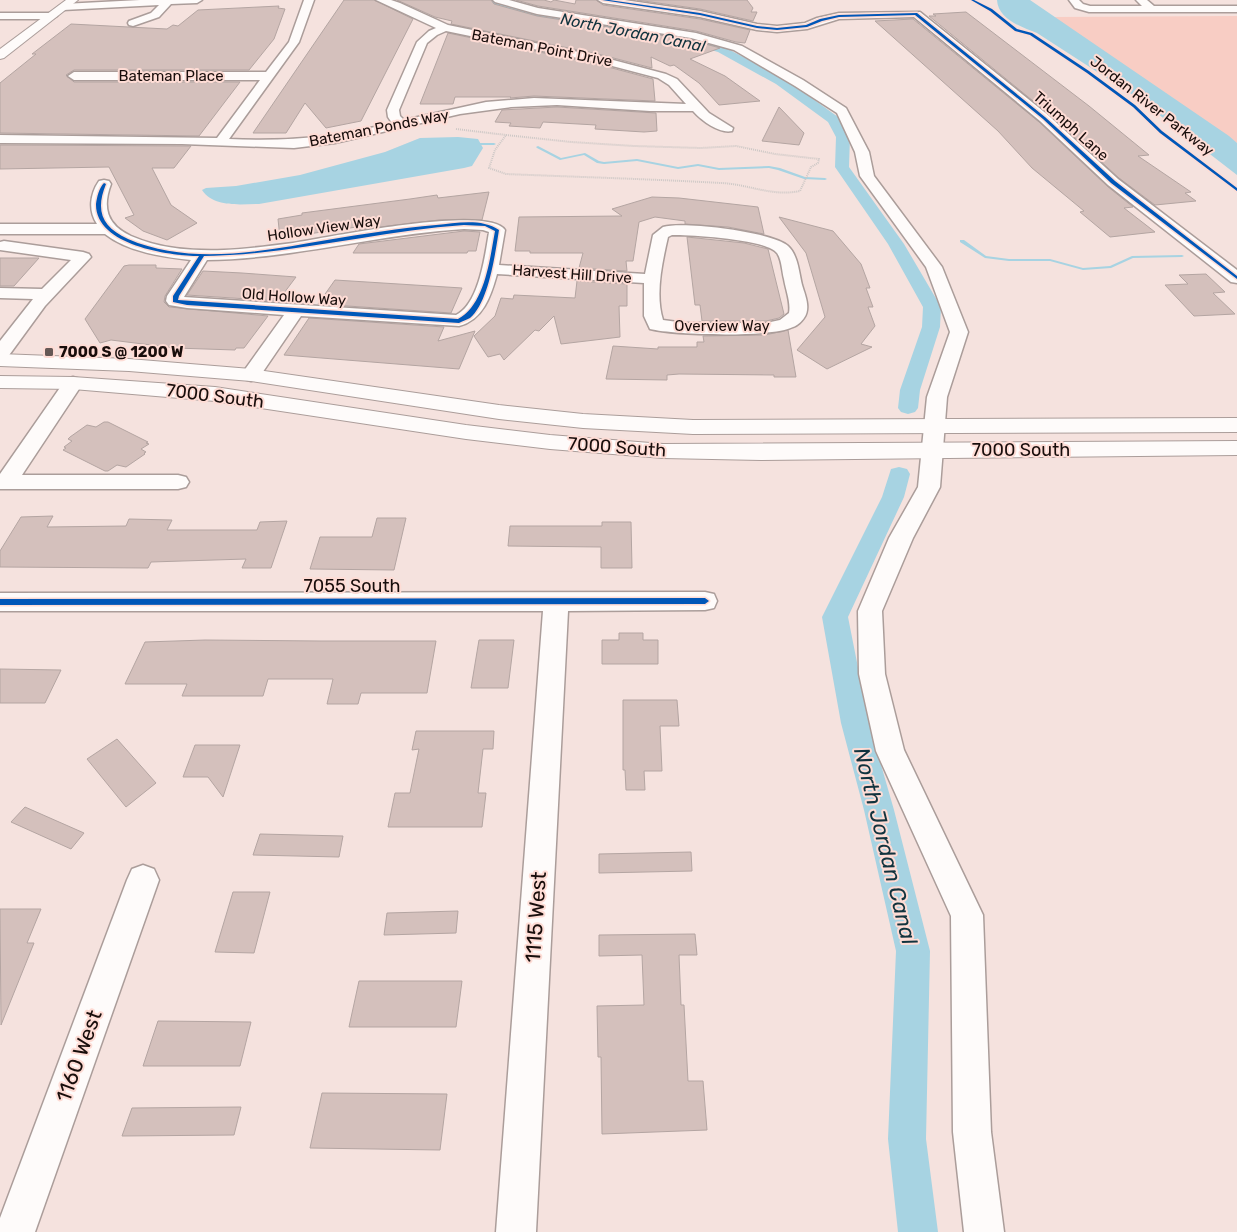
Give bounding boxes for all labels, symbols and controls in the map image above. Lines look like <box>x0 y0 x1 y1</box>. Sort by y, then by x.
water label: North Jordan Canal <box>559 9 708 56</box>
street label: Bateman Point Drive <box>470 25 614 71</box>
street label: Jordan River Parkway <box>1087 52 1217 160</box>
street label: Bateman Place <box>118 67 224 85</box>
street label: Triumph Lane <box>1030 87 1112 165</box>
street label: Bateman Ponds Way <box>307 106 451 150</box>
street label: Hollow View Way <box>266 211 382 245</box>
street label: Harvest Hill Drive <box>512 261 632 287</box>
street label: Old Hollow Way <box>241 284 347 310</box>
street label: Overview Way <box>674 317 770 335</box>
place label: 7000 S @ 1200 W <box>59 343 184 361</box>
marker: 7000 S @ 1200 W <box>43 346 55 358</box>
street label: 7000 South <box>165 379 265 413</box>
street label: 7000 South <box>567 433 667 461</box>
street label: 7000 South <box>972 439 1070 461</box>
street label: 7055 South <box>304 575 400 597</box>
water label: North Jordan Canal <box>848 745 923 948</box>
street label: 1115 West <box>520 871 551 963</box>
street label: 1160 West <box>50 1007 107 1105</box>

